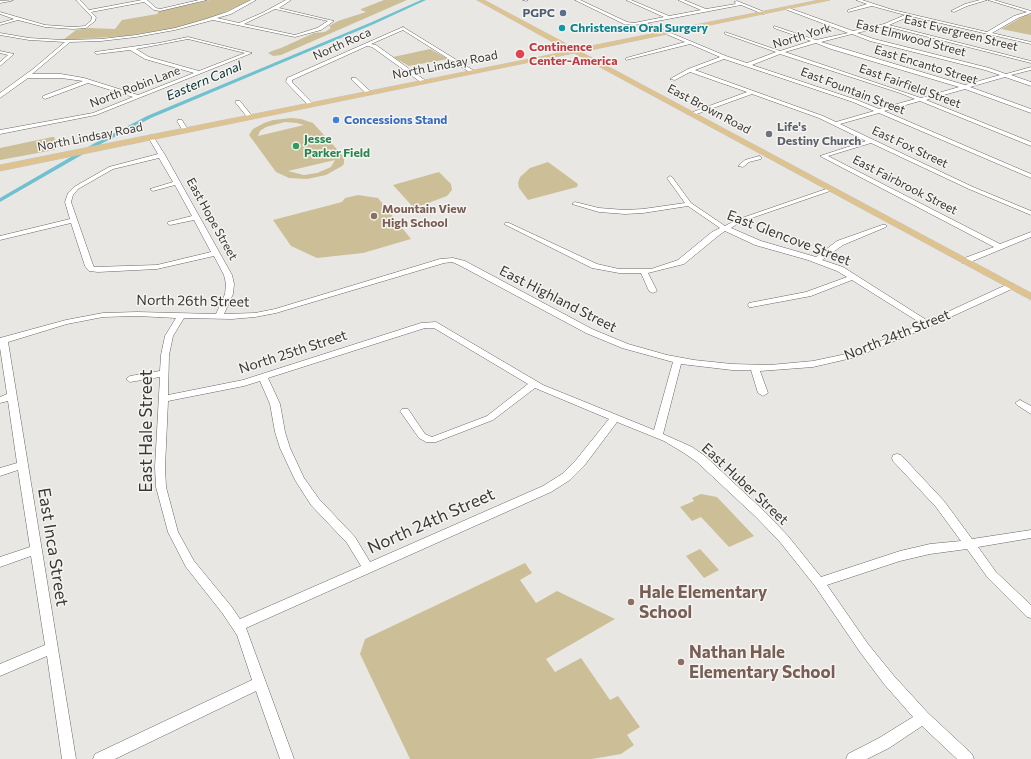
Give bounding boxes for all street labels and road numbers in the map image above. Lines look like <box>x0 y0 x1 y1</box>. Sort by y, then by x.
street label: East Evergreen Street <box>903 12 1019 54</box>
street label: East Elmwood Street <box>854 16 968 60</box>
street label: North York <box>771 20 833 52</box>
street label: North Roca <box>311 25 373 63</box>
street label: East Encanto Street <box>873 42 979 88</box>
street label: North Lindsay Road <box>391 48 499 82</box>
street label: East Fairfield Street <box>857 61 963 111</box>
street label: North Robin Lane <box>88 63 182 111</box>
street label: East Fountain Street <box>799 64 907 118</box>
street label: East Brown Road <box>665 81 753 137</box>
street label: North Lindsay Road <box>36 120 144 154</box>
street label: East Fox Street <box>870 123 950 171</box>
street label: East Fairbrook Street <box>850 152 960 218</box>
street label: East Hope Street <box>183 175 241 263</box>
street label: East Glencove Street <box>725 207 853 269</box>
street label: East Highland Street <box>497 262 619 336</box>
street label: North 26th Street <box>136 292 250 310</box>
street label: North 24th Street <box>842 306 952 364</box>
street label: North 25th Street <box>237 327 349 377</box>
street label: East Hale Street <box>136 369 156 493</box>
street label: East Huber Street <box>698 440 792 528</box>
street label: North 24th Street <box>364 484 498 558</box>
street label: East Inca Street <box>34 486 72 608</box>

